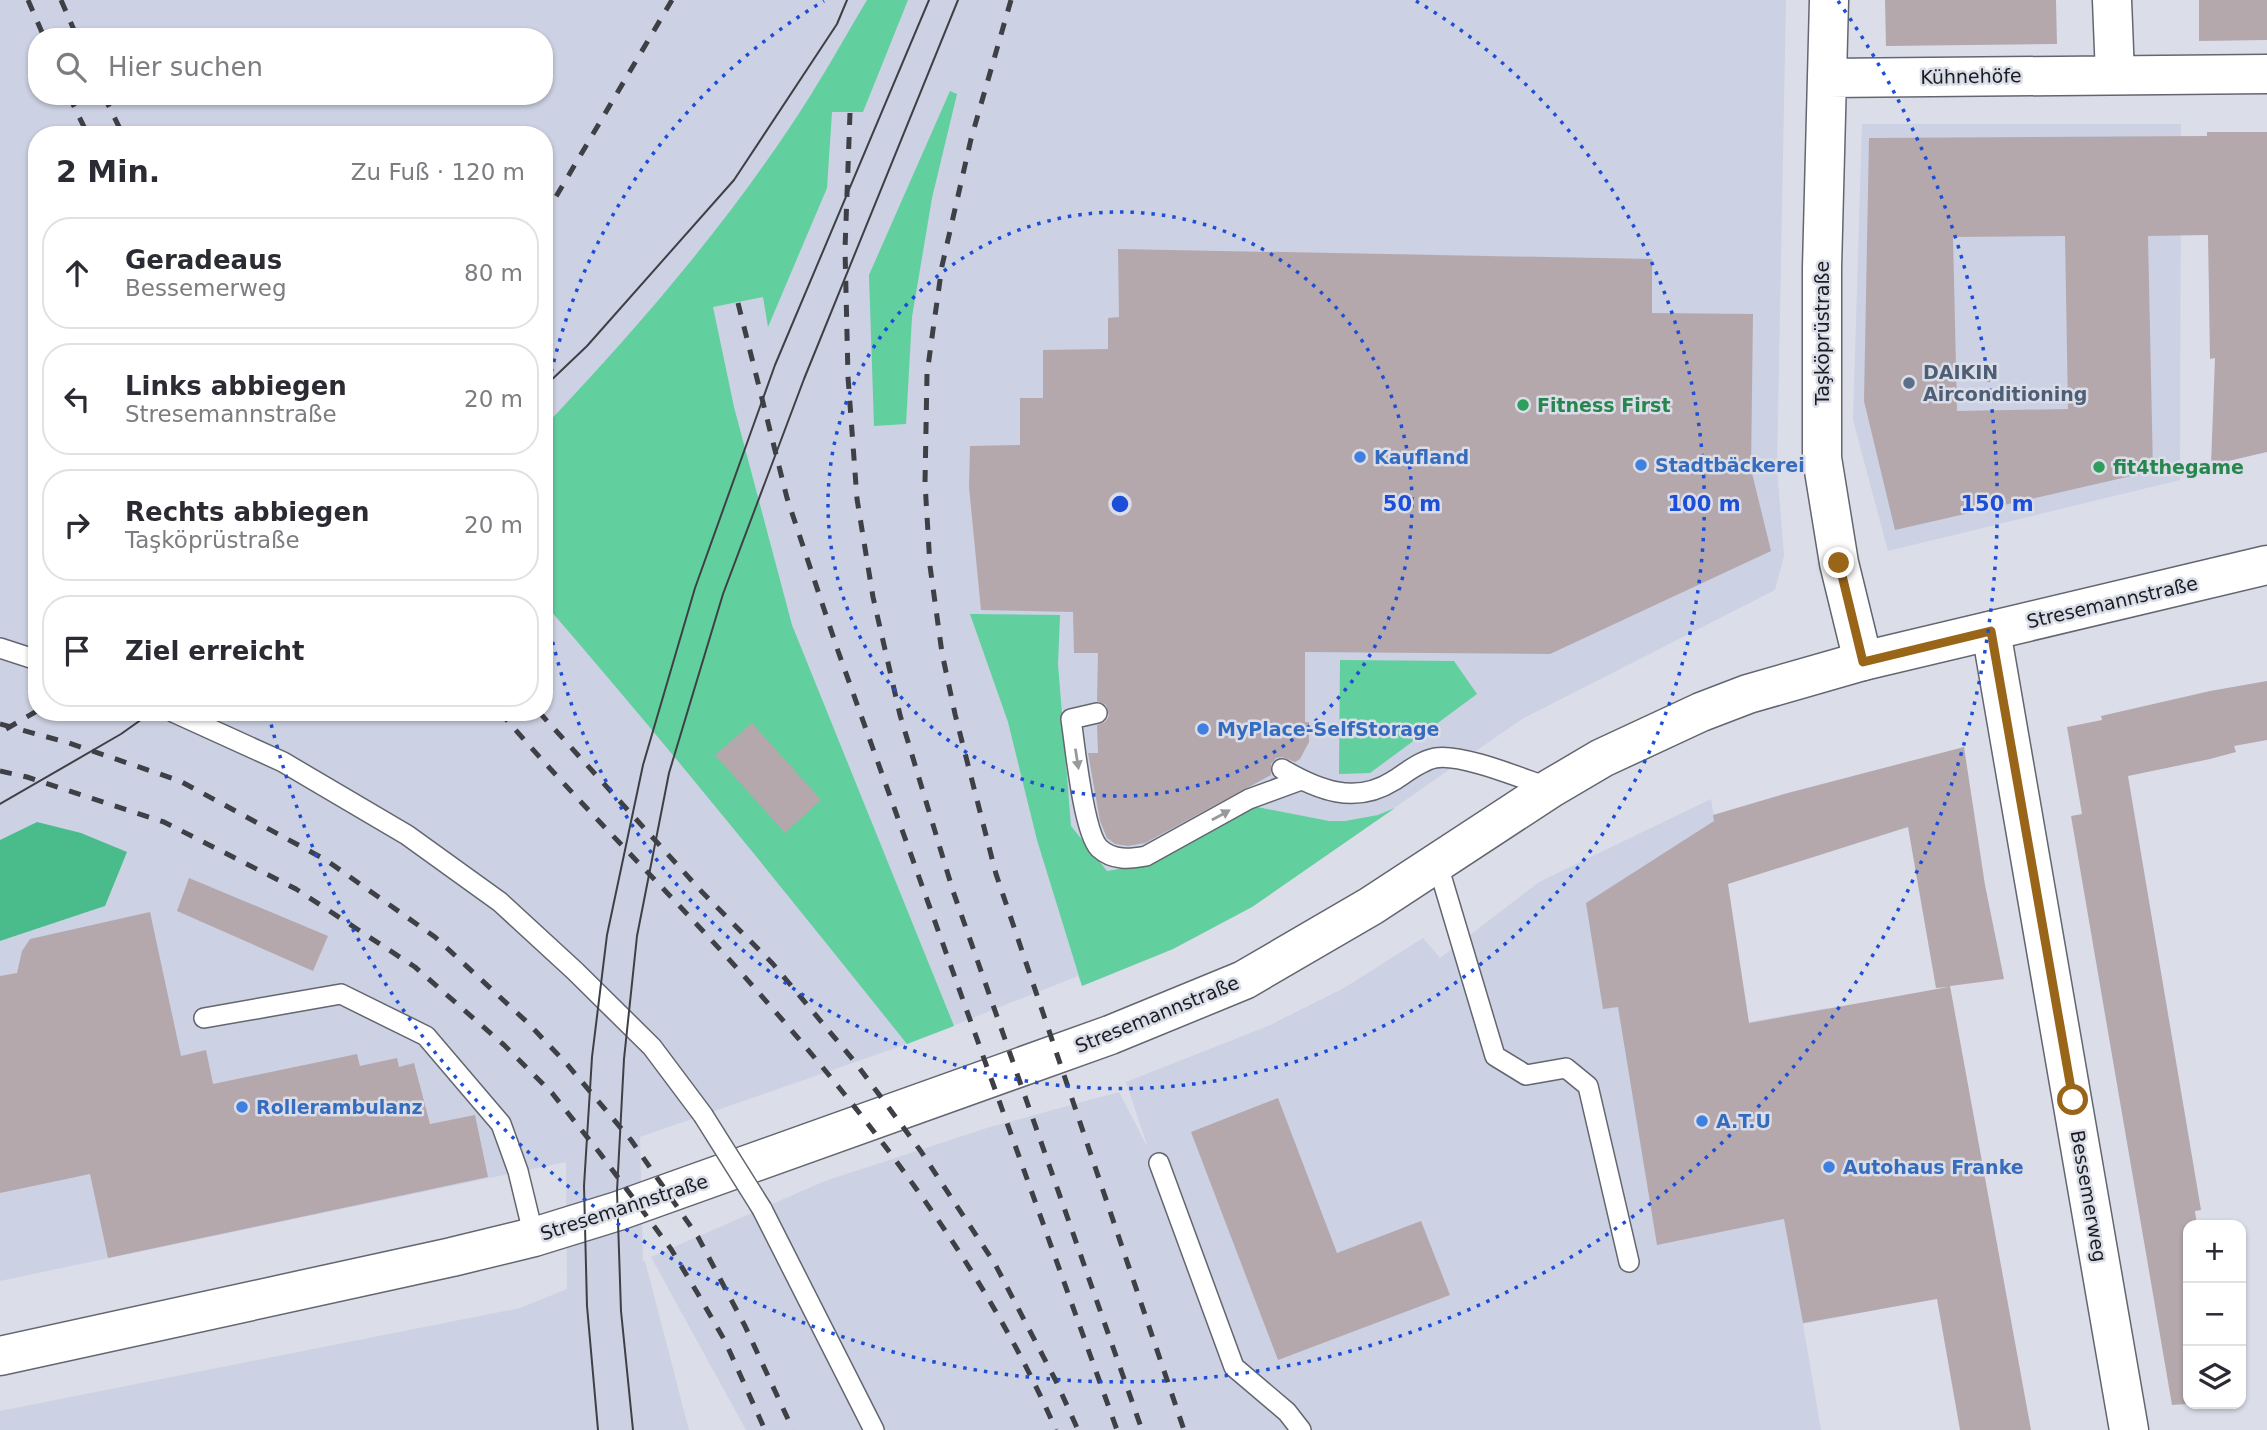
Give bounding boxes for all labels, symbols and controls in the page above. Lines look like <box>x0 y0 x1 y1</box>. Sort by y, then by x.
search box <box>28 28 553 105</box>
icon: search <box>52 48 90 86</box>
text: Hier suchen <box>108 52 263 82</box>
street label: Kühnehöfe <box>1920 64 2022 88</box>
text: 2 Min. <box>56 154 160 189</box>
text: Zu Fuß · 120 m <box>351 159 525 185</box>
text: Geradeaus <box>125 245 282 275</box>
icon: ahead <box>58 254 96 292</box>
text: 80 m <box>464 260 523 286</box>
street label: Taşköprüstraße <box>1811 261 1833 406</box>
text: Bessemerweg <box>125 275 287 301</box>
place label: DAIKIN Airconditioning <box>1923 361 2087 405</box>
text: Links abbiegen <box>125 371 347 401</box>
marker: DAIKIN Airconditioning <box>1901 375 1917 391</box>
icon: left <box>58 380 96 418</box>
text: 20 m <box>464 386 523 412</box>
place label: Fitness First <box>1537 394 1670 416</box>
marker: Fitness First <box>1515 397 1531 413</box>
text: Stresemannstraße <box>125 401 337 427</box>
place label: Kaufland <box>1374 446 1469 468</box>
marker: Kaufland <box>1352 449 1368 465</box>
place label: Stadtbäckerei <box>1655 454 1805 476</box>
place label: fit4thegame <box>2113 456 2244 478</box>
marker: Stadtbäckerei <box>1633 457 1649 473</box>
marker: fit4thegame <box>2091 459 2107 475</box>
centre of rings <box>1108 492 1132 516</box>
text: 50 m <box>1383 492 1441 516</box>
text: 100 m <box>1667 492 1741 516</box>
text: 150 m <box>1960 492 2034 516</box>
text: Rechts abbiegen <box>125 497 370 527</box>
icon: right <box>58 506 96 544</box>
text: 20 m <box>464 512 523 538</box>
text: Taşköprüstraße <box>125 527 300 553</box>
route end <box>1823 547 1854 578</box>
street label: Stresemannstraße <box>2024 572 2200 632</box>
icon: arrive <box>58 632 96 670</box>
text: Ziel erreicht <box>125 636 305 666</box>
place label: MyPlace-SelfStorage <box>1217 718 1439 740</box>
marker: MyPlace-SelfStorage <box>1195 721 1211 737</box>
one-way arrow <box>1072 748 1083 770</box>
one-way arrow <box>1211 809 1231 821</box>
street label: Stresemannstraße <box>1072 971 1242 1057</box>
route start <box>2057 1084 2088 1115</box>
place label: Rollerambulanz <box>256 1096 423 1118</box>
marker: Rollerambulanz <box>234 1099 250 1115</box>
place label: A.T.U <box>1716 1110 1771 1132</box>
marker: A.T.U <box>1694 1113 1710 1129</box>
street label: Bessemerweg <box>2067 1128 2111 1264</box>
place label: Autohaus Franke <box>1843 1156 2024 1178</box>
marker: Autohaus Franke <box>1821 1159 1837 1175</box>
street label: Stresemannstraße <box>537 1170 711 1244</box>
map controls <box>2183 1220 2246 1409</box>
button: + <box>2183 1220 2246 1283</box>
button: − <box>2183 1283 2246 1346</box>
button: layers <box>2183 1346 2246 1409</box>

